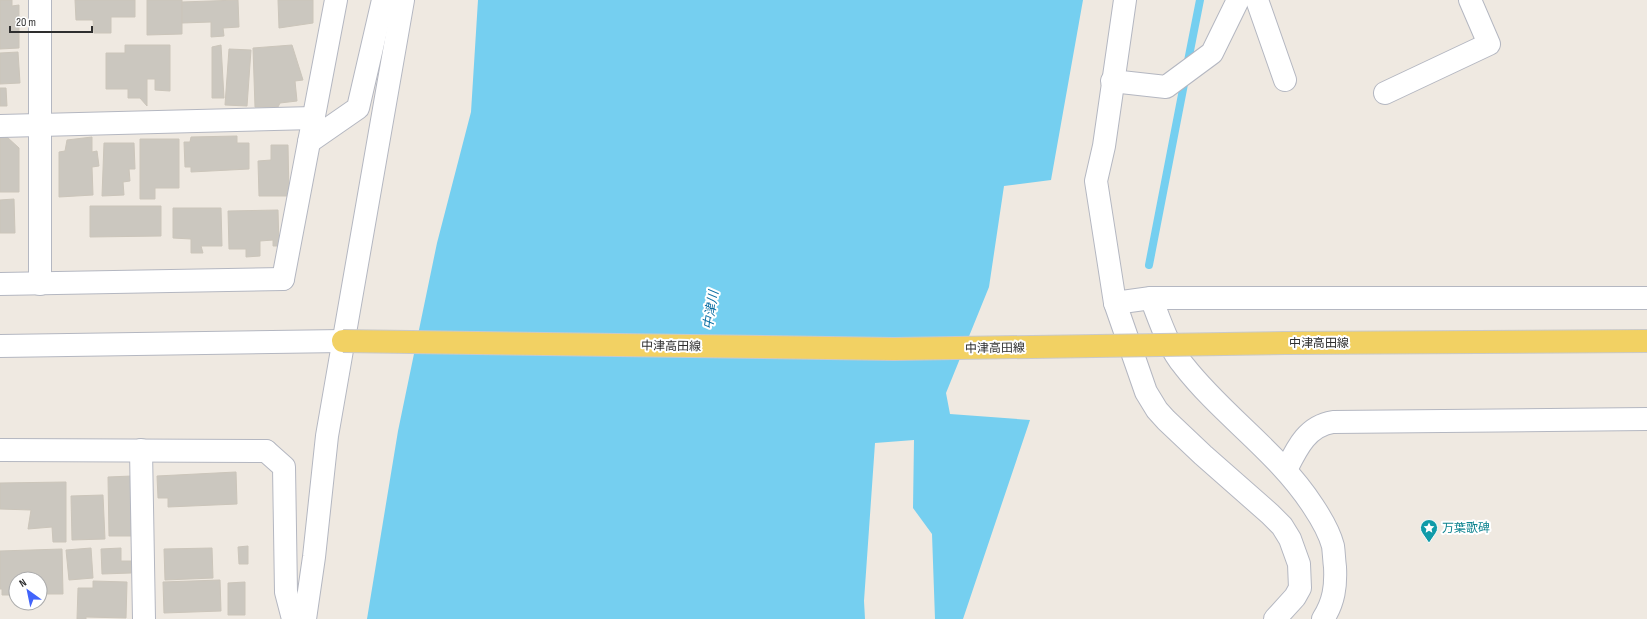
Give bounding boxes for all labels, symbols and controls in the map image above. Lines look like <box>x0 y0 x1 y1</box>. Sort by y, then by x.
scale bar <box>10 8 92 34</box>
text: 20 m <box>16 15 36 30</box>
water label: 中津川 <box>700 288 722 331</box>
street label: 中津高田線 <box>1289 336 1349 351</box>
street label: 中津高田線 <box>641 338 701 355</box>
street label: 中津高田線 <box>965 340 1025 357</box>
place icon: 万葉歌碑 <box>1419 518 1439 543</box>
place label: 万葉歌碑 <box>1442 521 1490 536</box>
north arrow <box>8 571 48 611</box>
text: N <box>17 576 29 590</box>

